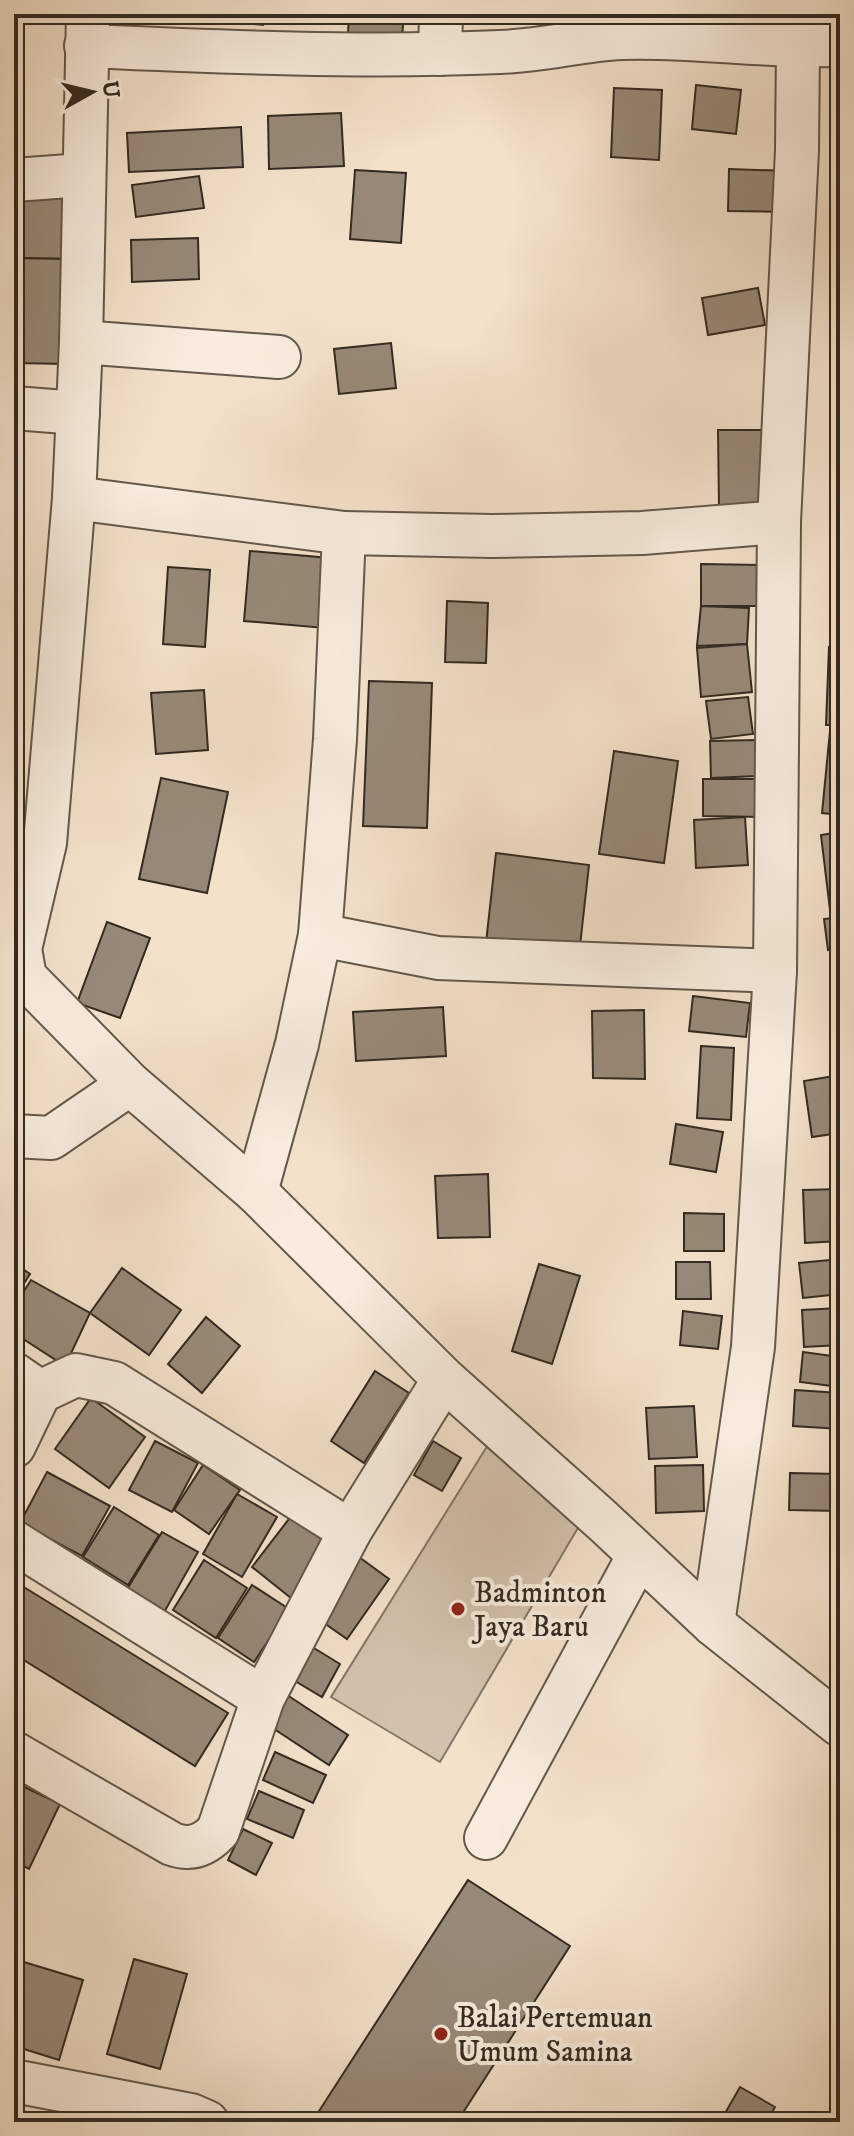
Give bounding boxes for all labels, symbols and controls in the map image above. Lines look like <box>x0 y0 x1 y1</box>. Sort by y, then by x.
north arrow <box>52 52 132 132</box>
text: U <box>96 79 125 100</box>
place label: Badminton Jaya Baru <box>471 1575 607 1646</box>
marker: Badminton Jaya Baru <box>449 1600 467 1618</box>
place label: Balai Pertemuan Umum Samina <box>457 2000 653 2071</box>
marker: Balai Pertemuan Umum Samina <box>432 2025 450 2043</box>

